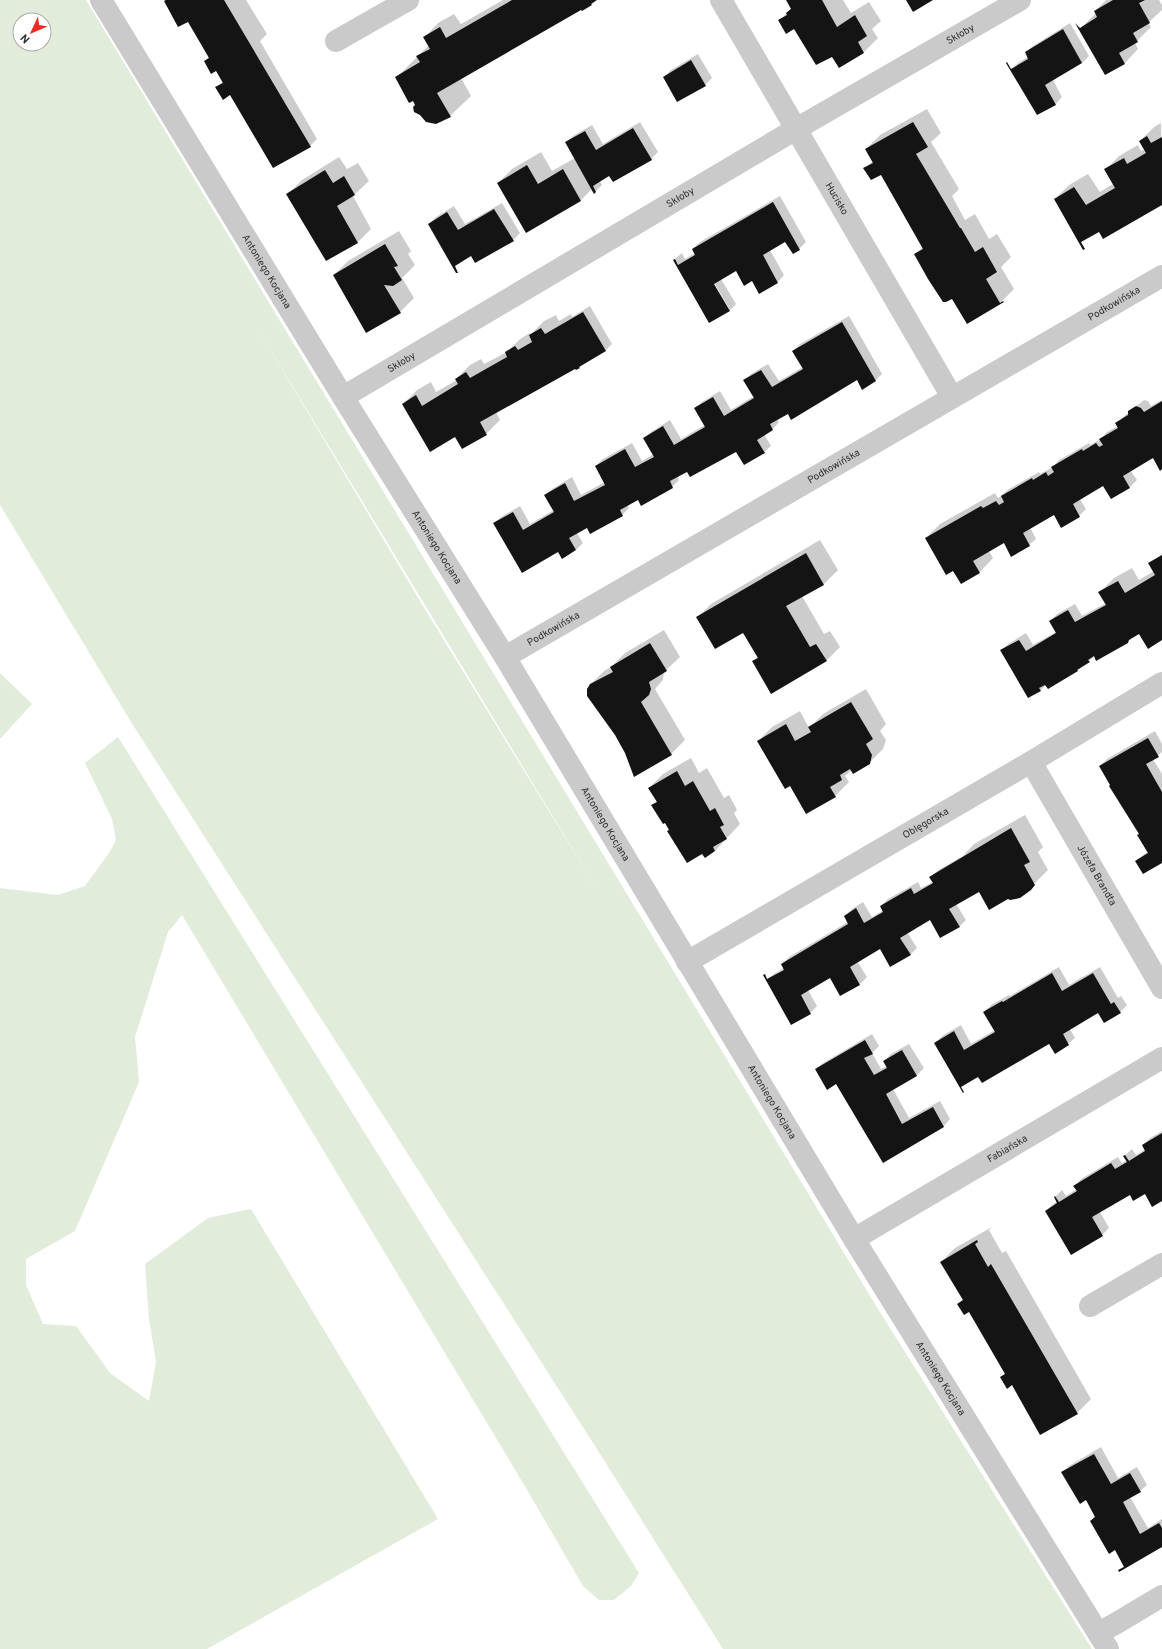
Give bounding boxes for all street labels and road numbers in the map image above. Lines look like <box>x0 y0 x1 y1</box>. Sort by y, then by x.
street label: Skłoby <box>944 21 977 48</box>
street label: Hucisko <box>822 180 851 218</box>
street label: Skłoby <box>664 184 697 211</box>
street label: Antoniego Kocjana <box>239 232 294 311</box>
street label: Podkowińska <box>1085 284 1143 324</box>
street label: Skłoby <box>385 349 418 376</box>
street label: Podkowińska <box>805 446 862 487</box>
street label: Antoniego Kocjana <box>409 508 465 587</box>
street label: Podkowińska <box>525 609 582 649</box>
street label: Antoniego Kocjana <box>578 784 633 864</box>
street label: Oblęgorska <box>900 805 951 842</box>
street label: Józefa Brandta <box>1074 843 1119 908</box>
street label: Antoniego Kocjana <box>744 1062 799 1142</box>
street label: Fabiańska <box>985 1132 1030 1166</box>
street label: Antoniego Kocjana <box>913 1339 968 1418</box>

